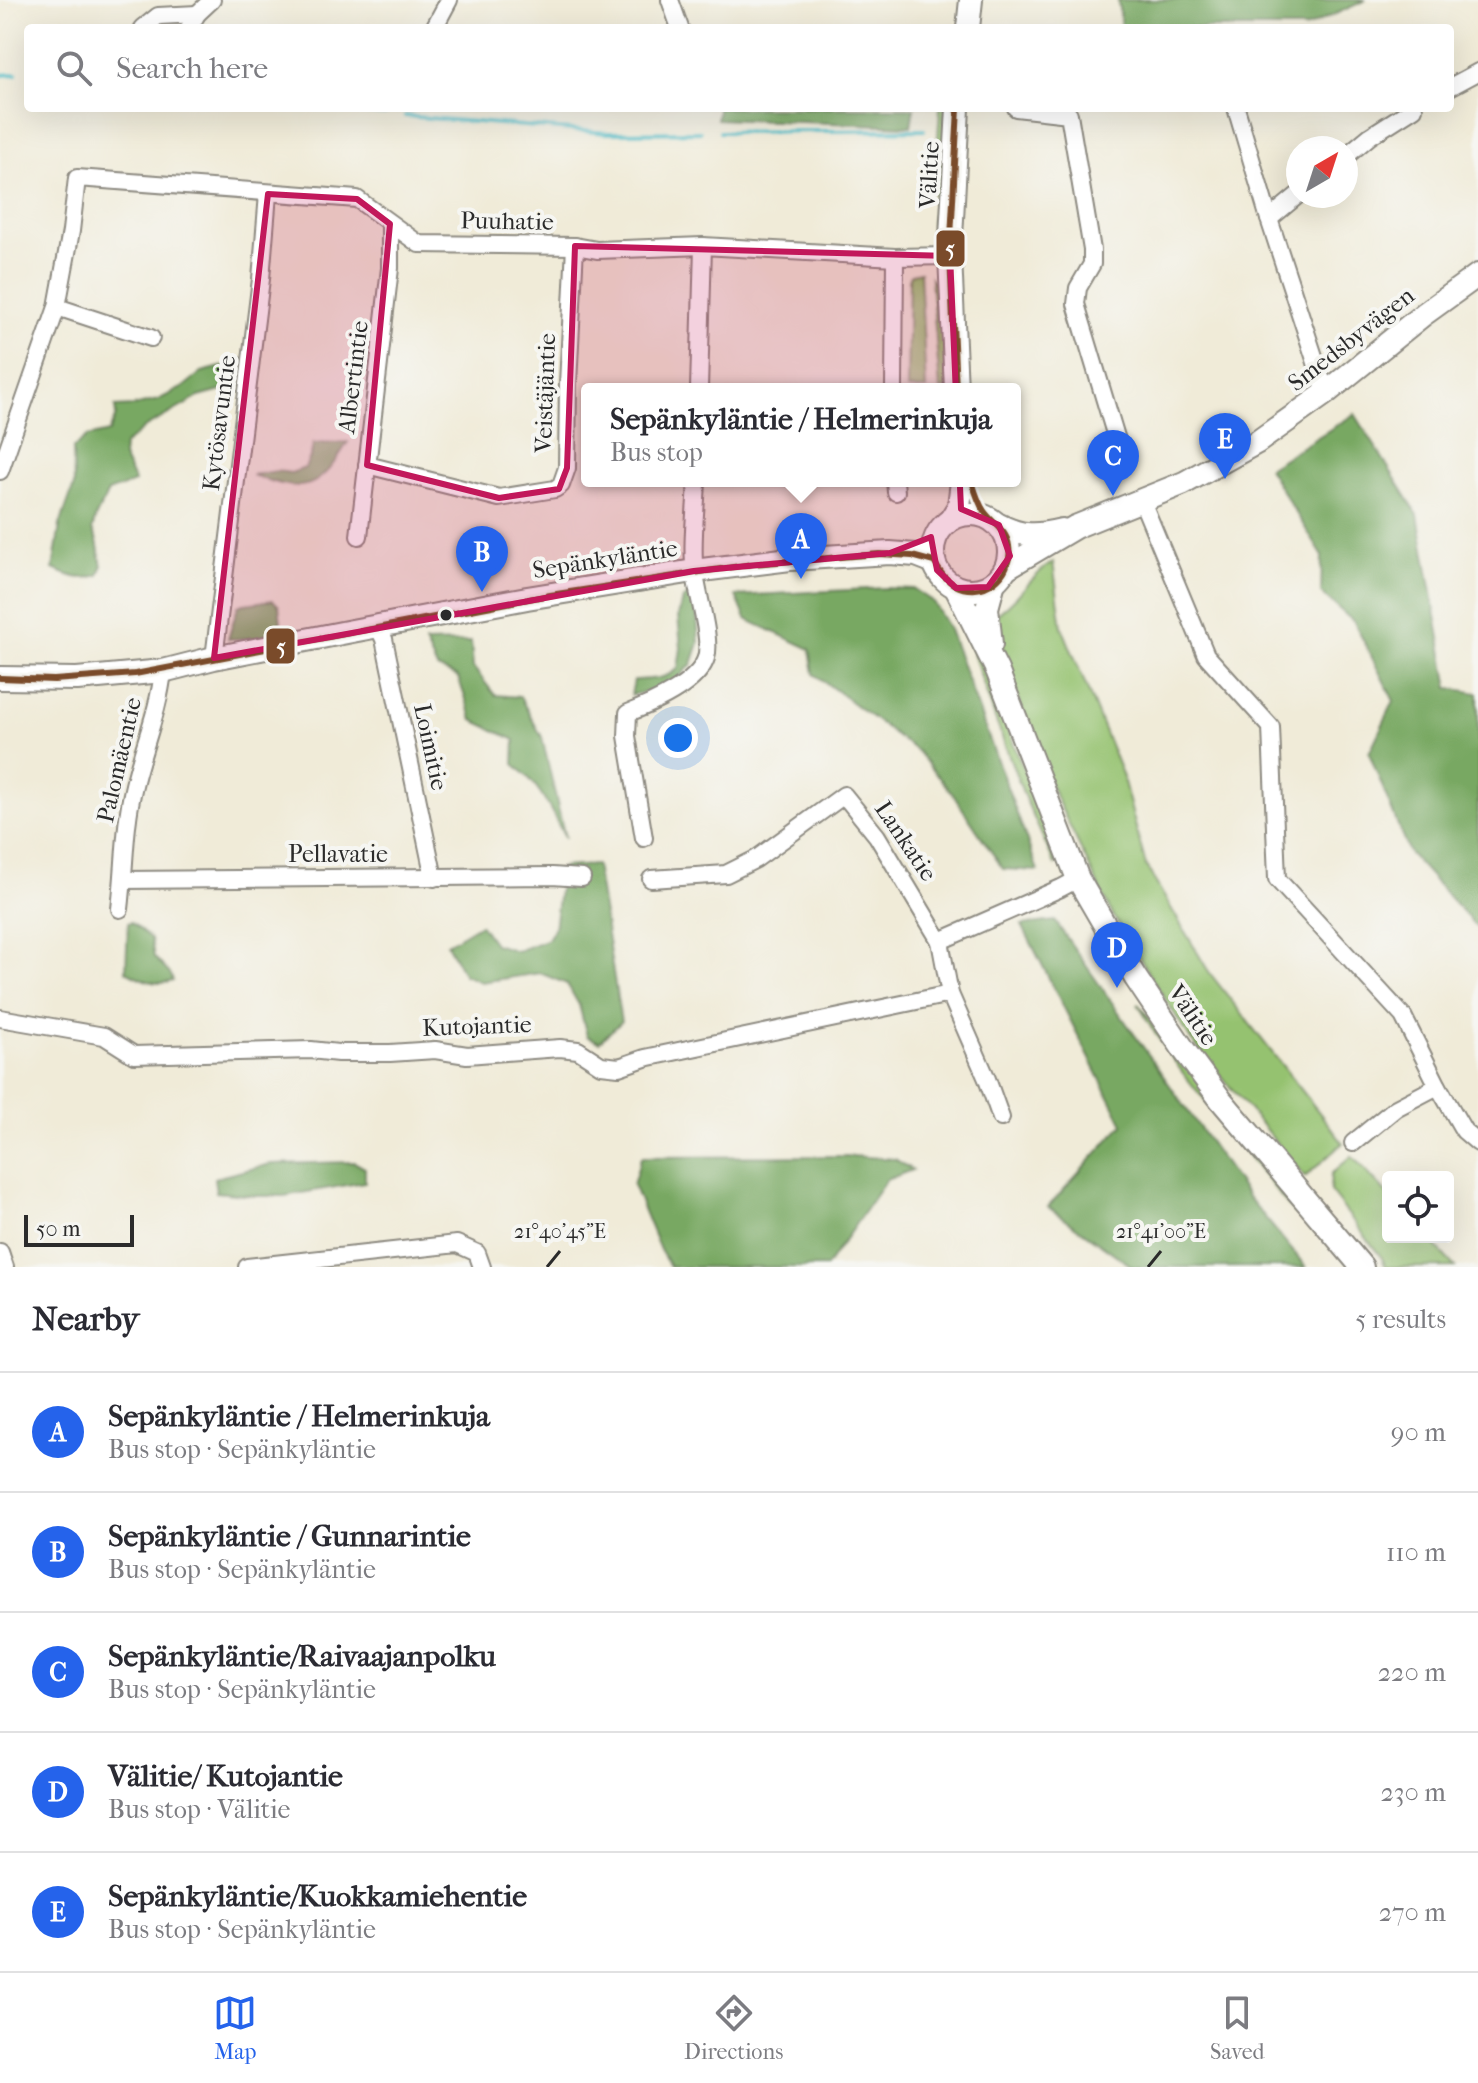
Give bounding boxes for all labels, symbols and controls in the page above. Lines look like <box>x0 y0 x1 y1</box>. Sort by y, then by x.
search box <box>24 24 1454 112</box>
icon: search <box>52 46 96 90</box>
text: Search here <box>116 51 268 86</box>
north arrow <box>1286 136 1358 208</box>
street label: Välitie <box>913 140 945 210</box>
street label: Puuhatie <box>460 206 554 236</box>
line badge: 5 <box>935 229 966 268</box>
text: 5 <box>945 236 955 262</box>
street label: Smedsbyvägen <box>1282 281 1420 397</box>
street label: Albertintie <box>332 319 374 436</box>
street label: Veistäjäntie <box>529 332 561 454</box>
street label: Kytösavuntie <box>197 353 241 492</box>
popup <box>581 383 1021 487</box>
text: Sepänkyläntie / Helmerinkuja <box>610 402 992 437</box>
pin: E <box>1199 413 1251 479</box>
pin: C <box>1087 430 1139 496</box>
text: Bus stop <box>610 437 703 468</box>
pin: A <box>775 513 827 579</box>
pin: B <box>456 526 508 592</box>
street label: Sepänkyläntie <box>531 534 680 584</box>
unlabelled marker <box>438 607 454 623</box>
line badge: 5 <box>265 627 296 665</box>
text: 5 <box>276 634 286 660</box>
street label: Palomäentie <box>91 694 147 825</box>
street label: Loimitie <box>408 701 454 793</box>
your location <box>658 718 698 758</box>
street label: Lankatie <box>869 796 943 886</box>
street label: Pellavatie <box>288 840 388 868</box>
pin: D <box>1091 922 1143 988</box>
street label: Välitie <box>1162 978 1224 1051</box>
street label: Kutojantie <box>422 1010 532 1042</box>
map controls <box>1382 1171 1454 1243</box>
button: locate <box>1382 1171 1454 1243</box>
scale bar <box>24 1211 134 1247</box>
text: 50 m <box>36 1216 81 1242</box>
text: 21°40'45"E <box>514 1220 606 1243</box>
text: 21°41'00"E <box>1116 1220 1206 1243</box>
text: Nearby <box>32 1299 139 1339</box>
text: 5 results <box>1355 1304 1446 1335</box>
text: Sepänkyläntie / Helmerinkuja <box>108 1399 490 1434</box>
text: A <box>50 1417 66 1448</box>
text: 90 m <box>1391 1417 1446 1448</box>
text: Bus stop · Sepänkyläntie <box>108 1434 376 1465</box>
text: Sepänkyläntie / Gunnarintie <box>108 1519 471 1554</box>
text: B <box>50 1537 66 1568</box>
text: 110 m <box>1386 1537 1446 1568</box>
text: Bus stop · Sepänkyläntie <box>108 1554 376 1585</box>
text: Sepänkyläntie/Raivaajanpolku <box>108 1639 496 1674</box>
text: C <box>49 1657 67 1688</box>
text: 220 m <box>1378 1657 1446 1688</box>
text: Bus stop · Sepänkyläntie <box>108 1674 376 1705</box>
text: Välitie/ Kutojantie <box>108 1759 343 1794</box>
text: D <box>48 1777 68 1808</box>
text: 230 m <box>1380 1777 1446 1808</box>
text: Bus stop · Välitie <box>108 1794 290 1825</box>
text: Sepänkyläntie/Kuokkamiehentie <box>108 1879 527 1914</box>
text: E <box>50 1897 66 1928</box>
text: 270 m <box>1379 1897 1446 1928</box>
text: Bus stop · Sepänkyläntie <box>108 1914 376 1945</box>
tab: Map <box>213 1991 257 2065</box>
tab: Directions <box>684 1991 783 2065</box>
tab: Saved <box>1210 1991 1265 2065</box>

